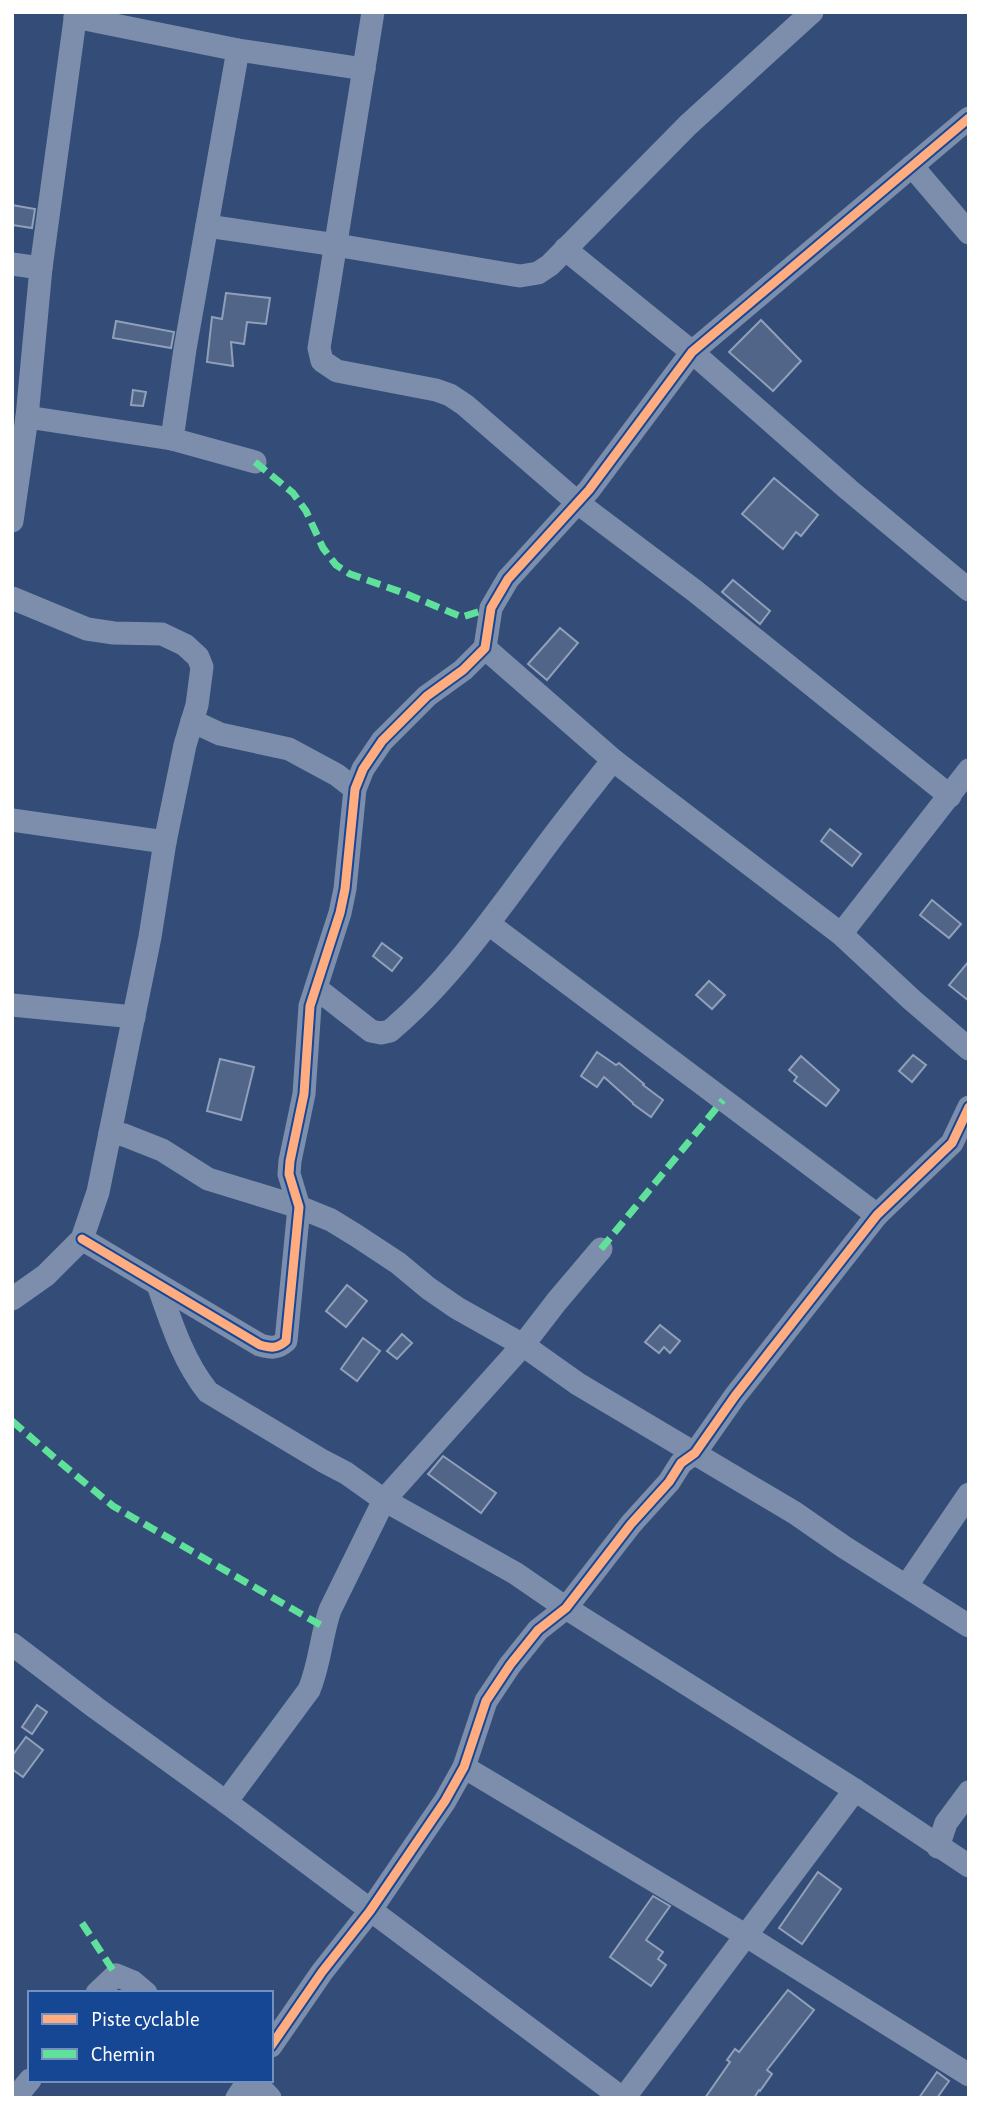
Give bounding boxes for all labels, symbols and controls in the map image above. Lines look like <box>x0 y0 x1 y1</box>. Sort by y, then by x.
legend <box>28 1991 273 2082</box>
text: Piste cyclable <box>91 2009 200 2030</box>
text: Chemin <box>91 2044 155 2065</box>

